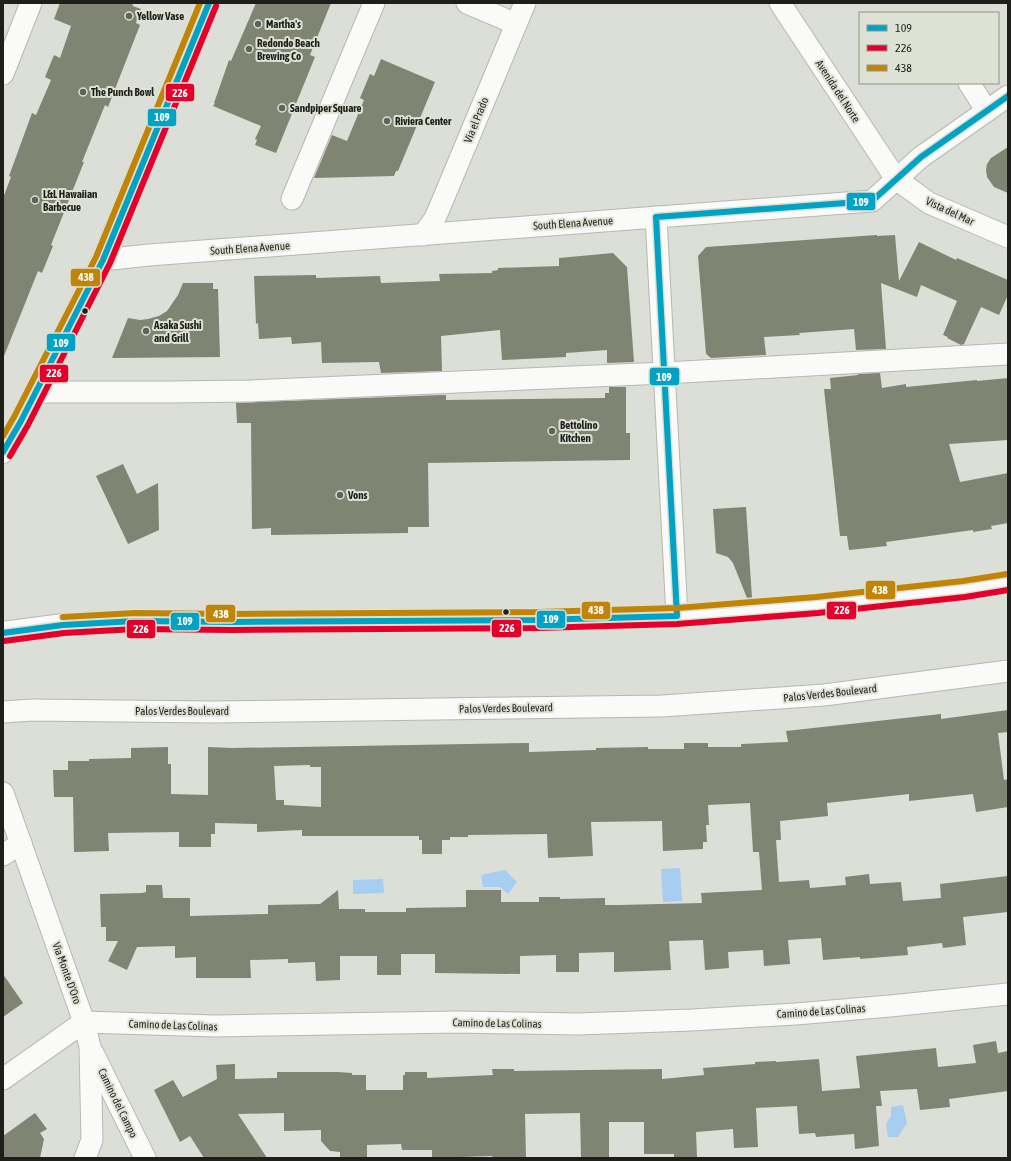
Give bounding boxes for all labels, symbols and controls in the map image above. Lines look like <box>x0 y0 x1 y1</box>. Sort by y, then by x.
place label: Yellow Vase <box>136 10 184 22</box>
marker: Yellow Vase <box>124 11 134 21</box>
legend <box>859 12 999 84</box>
place label: Martha's <box>266 18 301 30</box>
marker: Martha's <box>253 19 263 29</box>
text: 109 <box>895 21 912 35</box>
place label: Redondo Beach Brewing Co <box>257 37 320 62</box>
text: 226 <box>895 41 912 55</box>
marker: Redondo Beach Brewing Co <box>244 44 254 54</box>
street label: Avenida del Norte <box>813 58 863 124</box>
text: 438 <box>895 61 912 75</box>
line badge: 226 <box>165 83 195 102</box>
place label: The Punch Bowl <box>91 86 155 98</box>
marker: The Punch Bowl <box>78 87 88 97</box>
text: 226 <box>172 87 188 99</box>
street label: Via el Prado <box>461 96 491 144</box>
place label: Sandpiper Square <box>290 102 362 114</box>
marker: Sandpiper Square <box>277 103 287 113</box>
line badge: 109 <box>147 108 177 127</box>
text: 109 <box>154 111 170 123</box>
place label: Riviera Center <box>395 115 452 127</box>
marker: Riviera Center <box>382 116 392 126</box>
place label: L&L Hawaiian Barbecue <box>43 188 97 213</box>
line badge: 109 <box>846 192 876 211</box>
marker: L&L Hawaiian Barbecue <box>30 195 40 205</box>
street label: Vista del Mar <box>924 195 977 228</box>
text: 109 <box>853 196 869 208</box>
street label: South Elena Avenue <box>533 214 613 232</box>
street label: South Elena Avenue <box>210 239 290 257</box>
line badge: 438 <box>70 268 101 287</box>
text: 438 <box>77 271 94 283</box>
unlabelled marker <box>80 306 90 316</box>
place label: Asaka Sushi and Grill <box>153 319 202 344</box>
marker: Asaka Sushi and Grill <box>141 326 151 336</box>
line badge: 109 <box>46 333 76 352</box>
text: 109 <box>53 337 69 349</box>
line badge: 226 <box>39 364 69 383</box>
text: 226 <box>46 367 62 379</box>
line badge: 109 <box>649 367 680 386</box>
text: 109 <box>656 371 672 383</box>
place label: Bettolino Kitchen <box>560 419 598 444</box>
marker: Bettolino Kitchen <box>547 426 557 436</box>
place label: Vons <box>347 489 368 501</box>
marker: Vons <box>335 490 345 500</box>
line badge: 438 <box>865 580 896 600</box>
text: 438 <box>871 584 888 596</box>
line badge: 438 <box>581 601 611 620</box>
line badge: 226 <box>826 601 857 620</box>
line badge: 438 <box>205 604 236 623</box>
text: 438 <box>587 604 604 616</box>
text: 226 <box>834 604 850 616</box>
unlabelled marker <box>501 607 511 617</box>
text: 438 <box>212 608 229 620</box>
line badge: 109 <box>536 610 566 629</box>
line badge: 109 <box>170 612 200 631</box>
text: 109 <box>543 613 559 625</box>
text: 109 <box>177 615 193 627</box>
line badge: 226 <box>126 619 156 639</box>
line badge: 226 <box>491 619 522 638</box>
text: 226 <box>499 622 515 634</box>
text: 226 <box>133 623 149 635</box>
street label: Palos Verdes Boulevard <box>783 682 877 704</box>
street label: Palos Verdes Boulevard <box>459 701 553 715</box>
street label: Palos Verdes Boulevard <box>135 705 229 717</box>
street label: Via Monte D'Oro <box>50 941 84 1005</box>
street label: Camino de Las Colinas <box>776 1002 866 1020</box>
street label: Camino de Las Colinas <box>452 1016 542 1030</box>
street label: Camino de Las Colinas <box>128 1017 218 1033</box>
street label: Camino del Campo <box>96 1066 140 1140</box>

